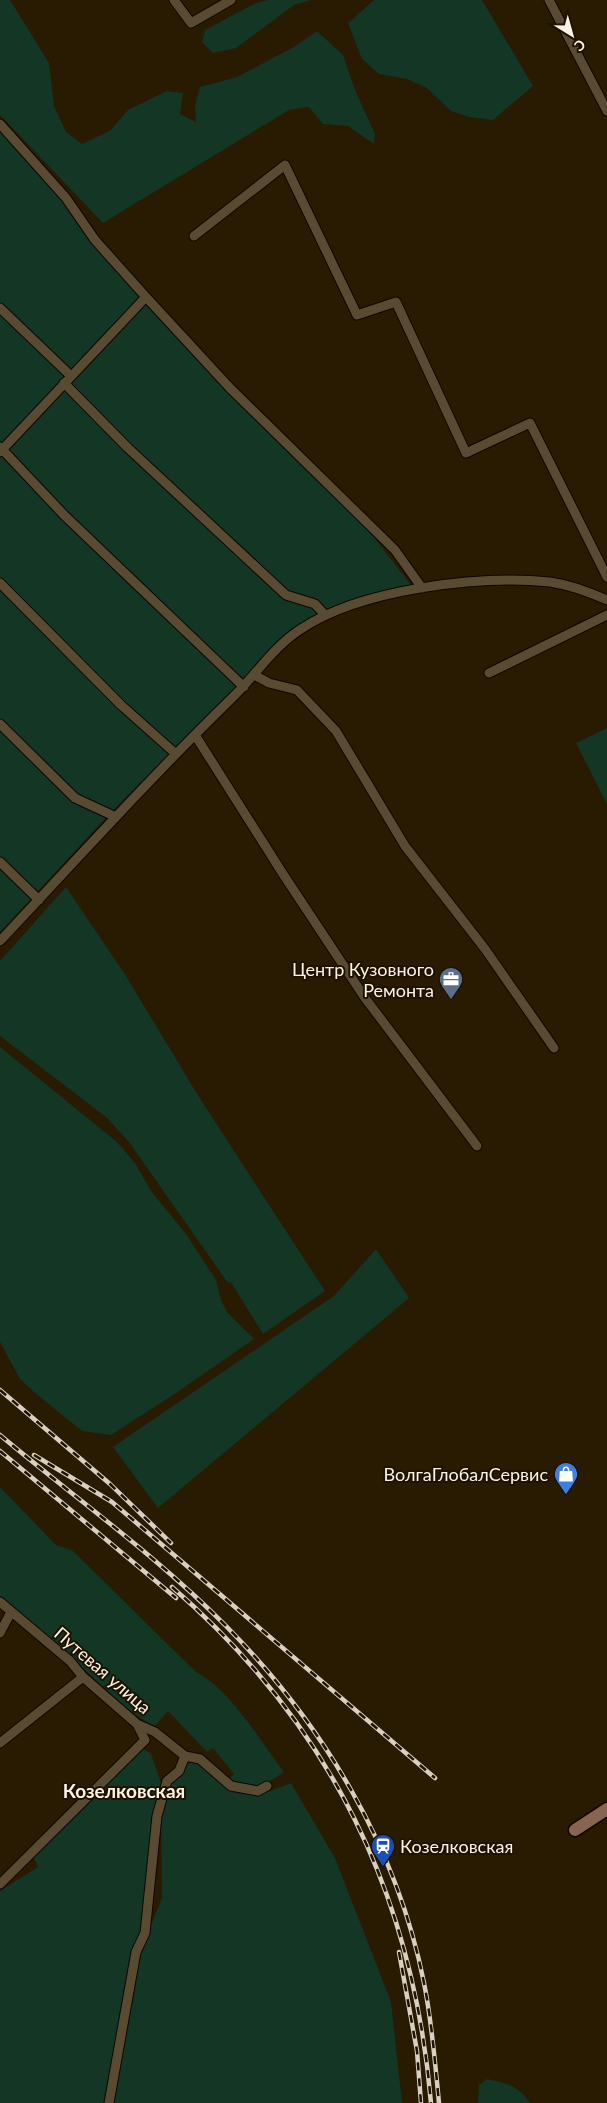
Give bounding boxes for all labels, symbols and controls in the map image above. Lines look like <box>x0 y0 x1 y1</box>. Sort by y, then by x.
north arrow <box>547 10 597 60</box>
text: С <box>571 36 589 56</box>
place label: Центр Кузовного Ремонта <box>292 958 434 1001</box>
office icon: Центр Кузовного Ремонта <box>438 966 464 1000</box>
shop icon: ВолгаГлобалСервис <box>553 1461 579 1495</box>
place label: ВолгаГлобалСервис <box>384 1463 548 1485</box>
street label: Путевая улица <box>50 1622 156 1718</box>
district label: Козелковская <box>63 1779 185 1802</box>
station icon: Козелковская <box>370 1833 396 1867</box>
place label: Козелковская <box>400 1835 513 1857</box>

